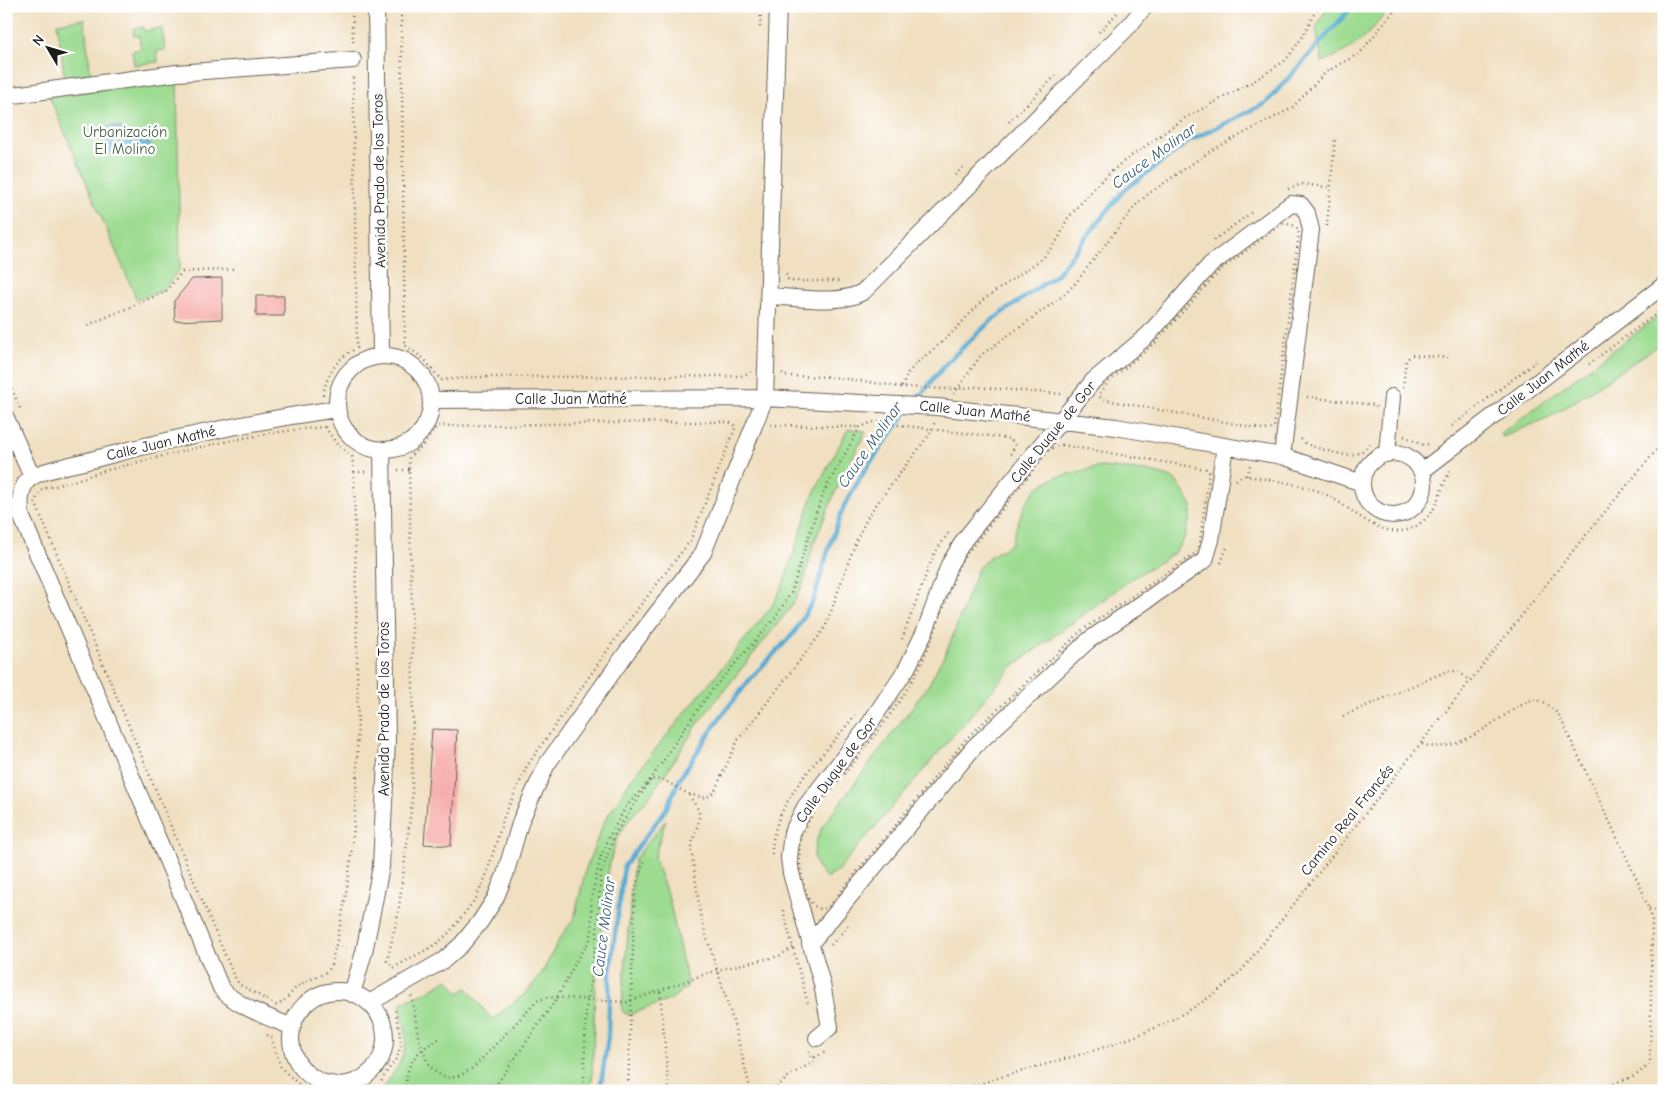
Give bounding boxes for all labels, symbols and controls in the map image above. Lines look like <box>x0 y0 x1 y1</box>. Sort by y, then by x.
north arrow <box>22 22 72 72</box>
text: N <box>29 31 48 49</box>
street label: Avenida Prado de los Toros <box>368 94 390 268</box>
water label: Cauce Molinar <box>1108 119 1200 193</box>
park label: Urbanización El Molino <box>83 123 167 158</box>
street label: Calle Juan Mathé <box>1493 336 1593 420</box>
street label: Calle Duque de Gor <box>1006 377 1100 487</box>
street label: Calle Juan Mathé <box>515 390 627 408</box>
street label: Calle Juan Mathé <box>918 396 1032 426</box>
water label: Cauce Molinar <box>834 398 906 491</box>
street label: Calle Juan Mathé <box>105 422 218 464</box>
street label: Avenida Prado de los Toros <box>375 622 393 796</box>
street label: Calle Duque de Gor <box>792 714 880 826</box>
street label: Camino Real Francés <box>1297 761 1397 879</box>
water label: Cauce Molinar <box>589 876 619 978</box>

